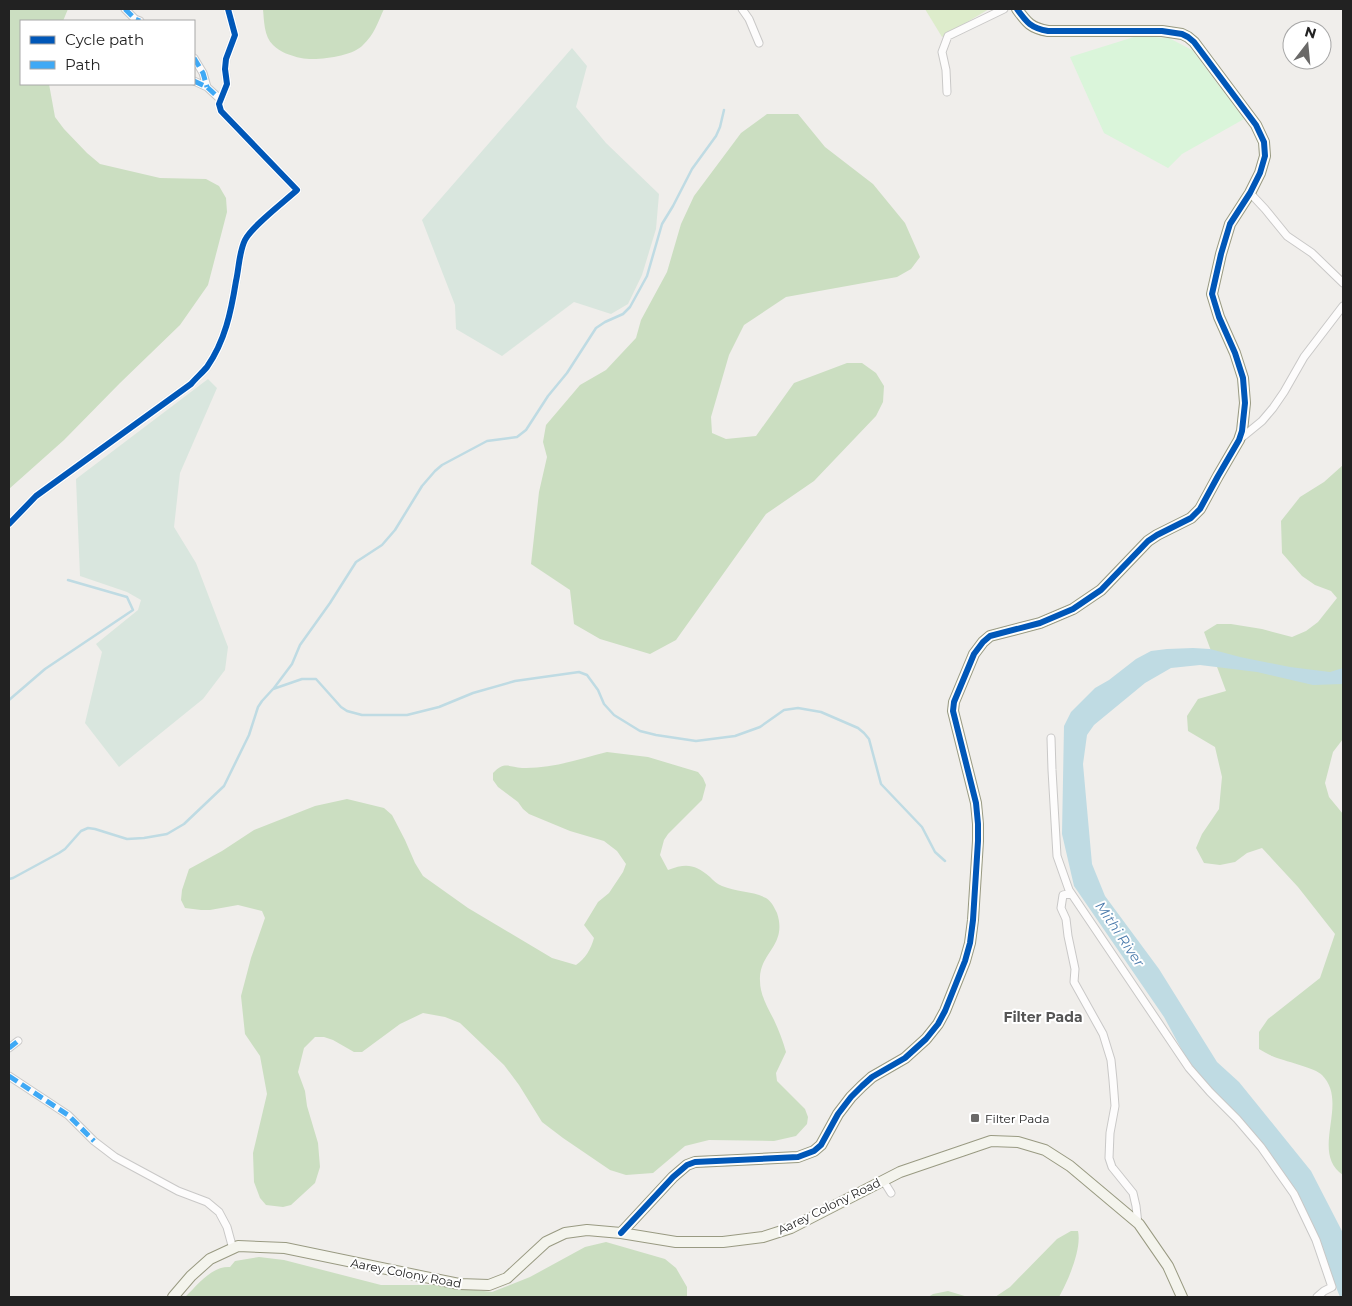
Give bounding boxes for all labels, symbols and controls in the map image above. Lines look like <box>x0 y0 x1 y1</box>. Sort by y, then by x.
legend <box>20 20 195 85</box>
north arrow <box>1282 20 1332 70</box>
text: N <box>1303 22 1319 43</box>
text: Cycle path <box>65 30 144 49</box>
text: Path <box>65 55 101 74</box>
water label: Mithi River <box>1092 898 1149 970</box>
district label: Filter Pada <box>1003 1008 1083 1026</box>
place label: Filter Pada <box>985 1111 1050 1126</box>
marker: Filter Pada <box>969 1112 981 1124</box>
street label: Aarey Colony Road <box>775 1175 883 1237</box>
street label: Aarey Colony Road <box>349 1255 463 1291</box>

